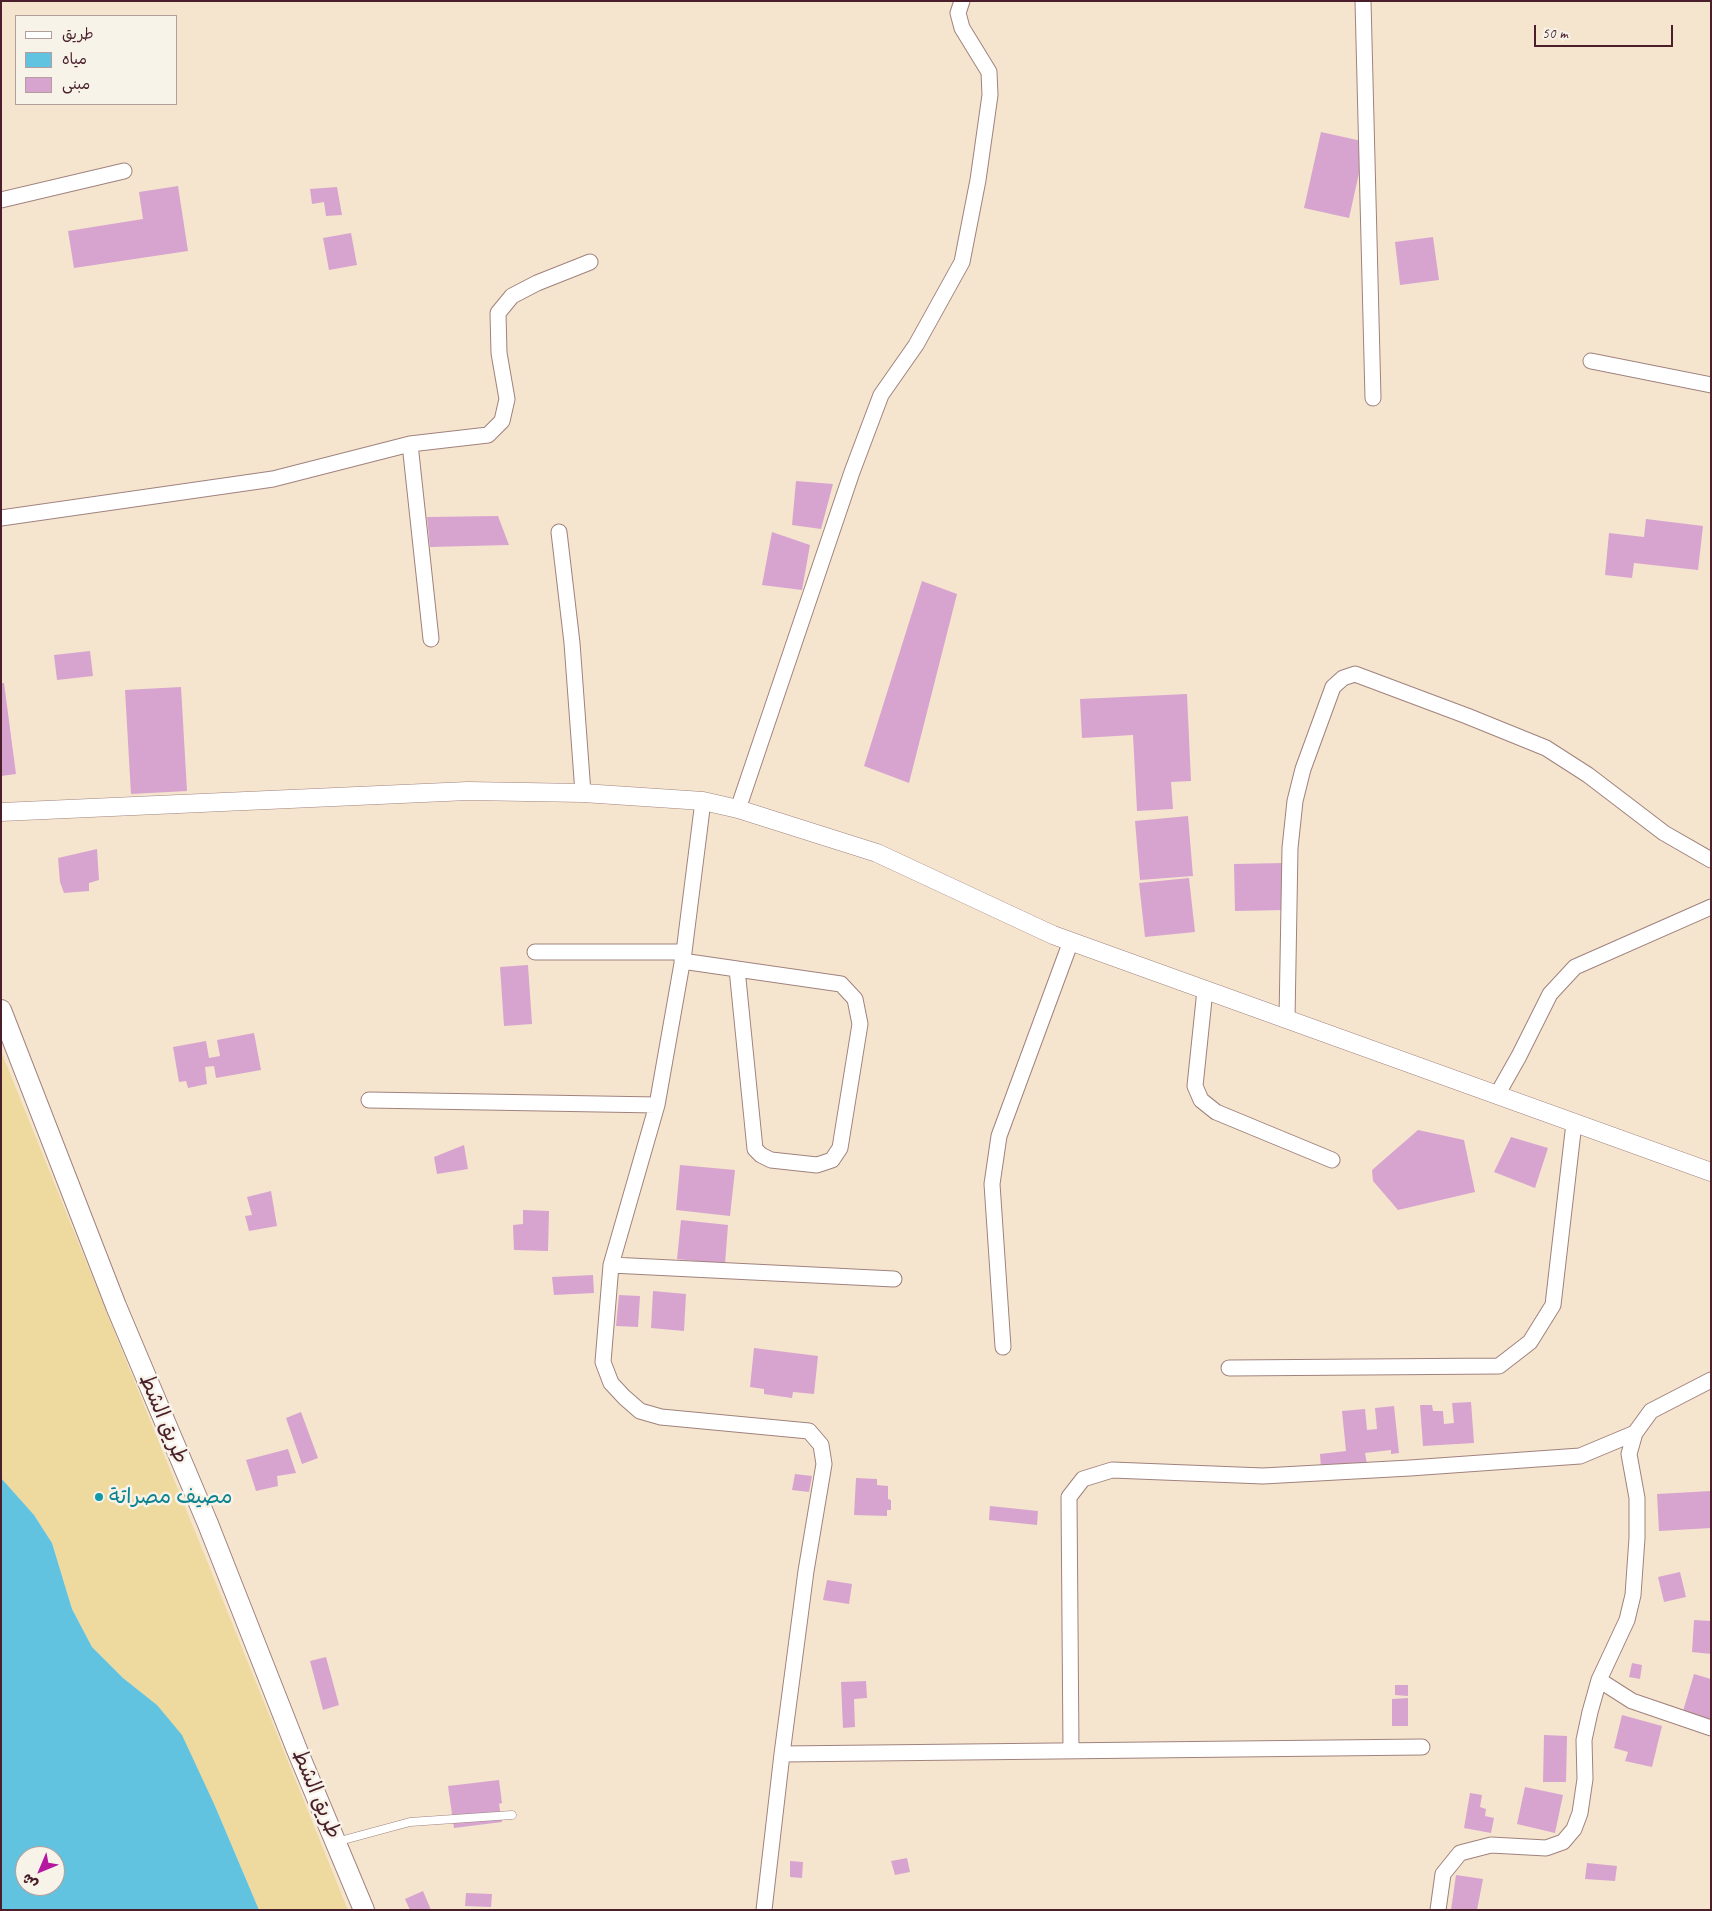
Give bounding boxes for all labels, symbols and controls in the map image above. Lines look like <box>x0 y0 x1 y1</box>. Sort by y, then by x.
legend <box>15 15 178 105</box>
scale bar <box>1537 15 1676 47</box>
text: 50 m <box>1542 24 1568 43</box>
text: طريق <box>62 25 94 44</box>
text: مياه <box>62 50 87 69</box>
text: مبنى <box>62 75 90 94</box>
street label: طريق الشط <box>133 1370 193 1468</box>
place label: مصيف مصراتة <box>109 1484 232 1510</box>
marker: مصيف مصراتة <box>93 1491 105 1503</box>
street label: طريق الشط <box>286 1745 346 1843</box>
north arrow <box>15 1846 65 1896</box>
text: ش <box>18 1870 41 1893</box>

